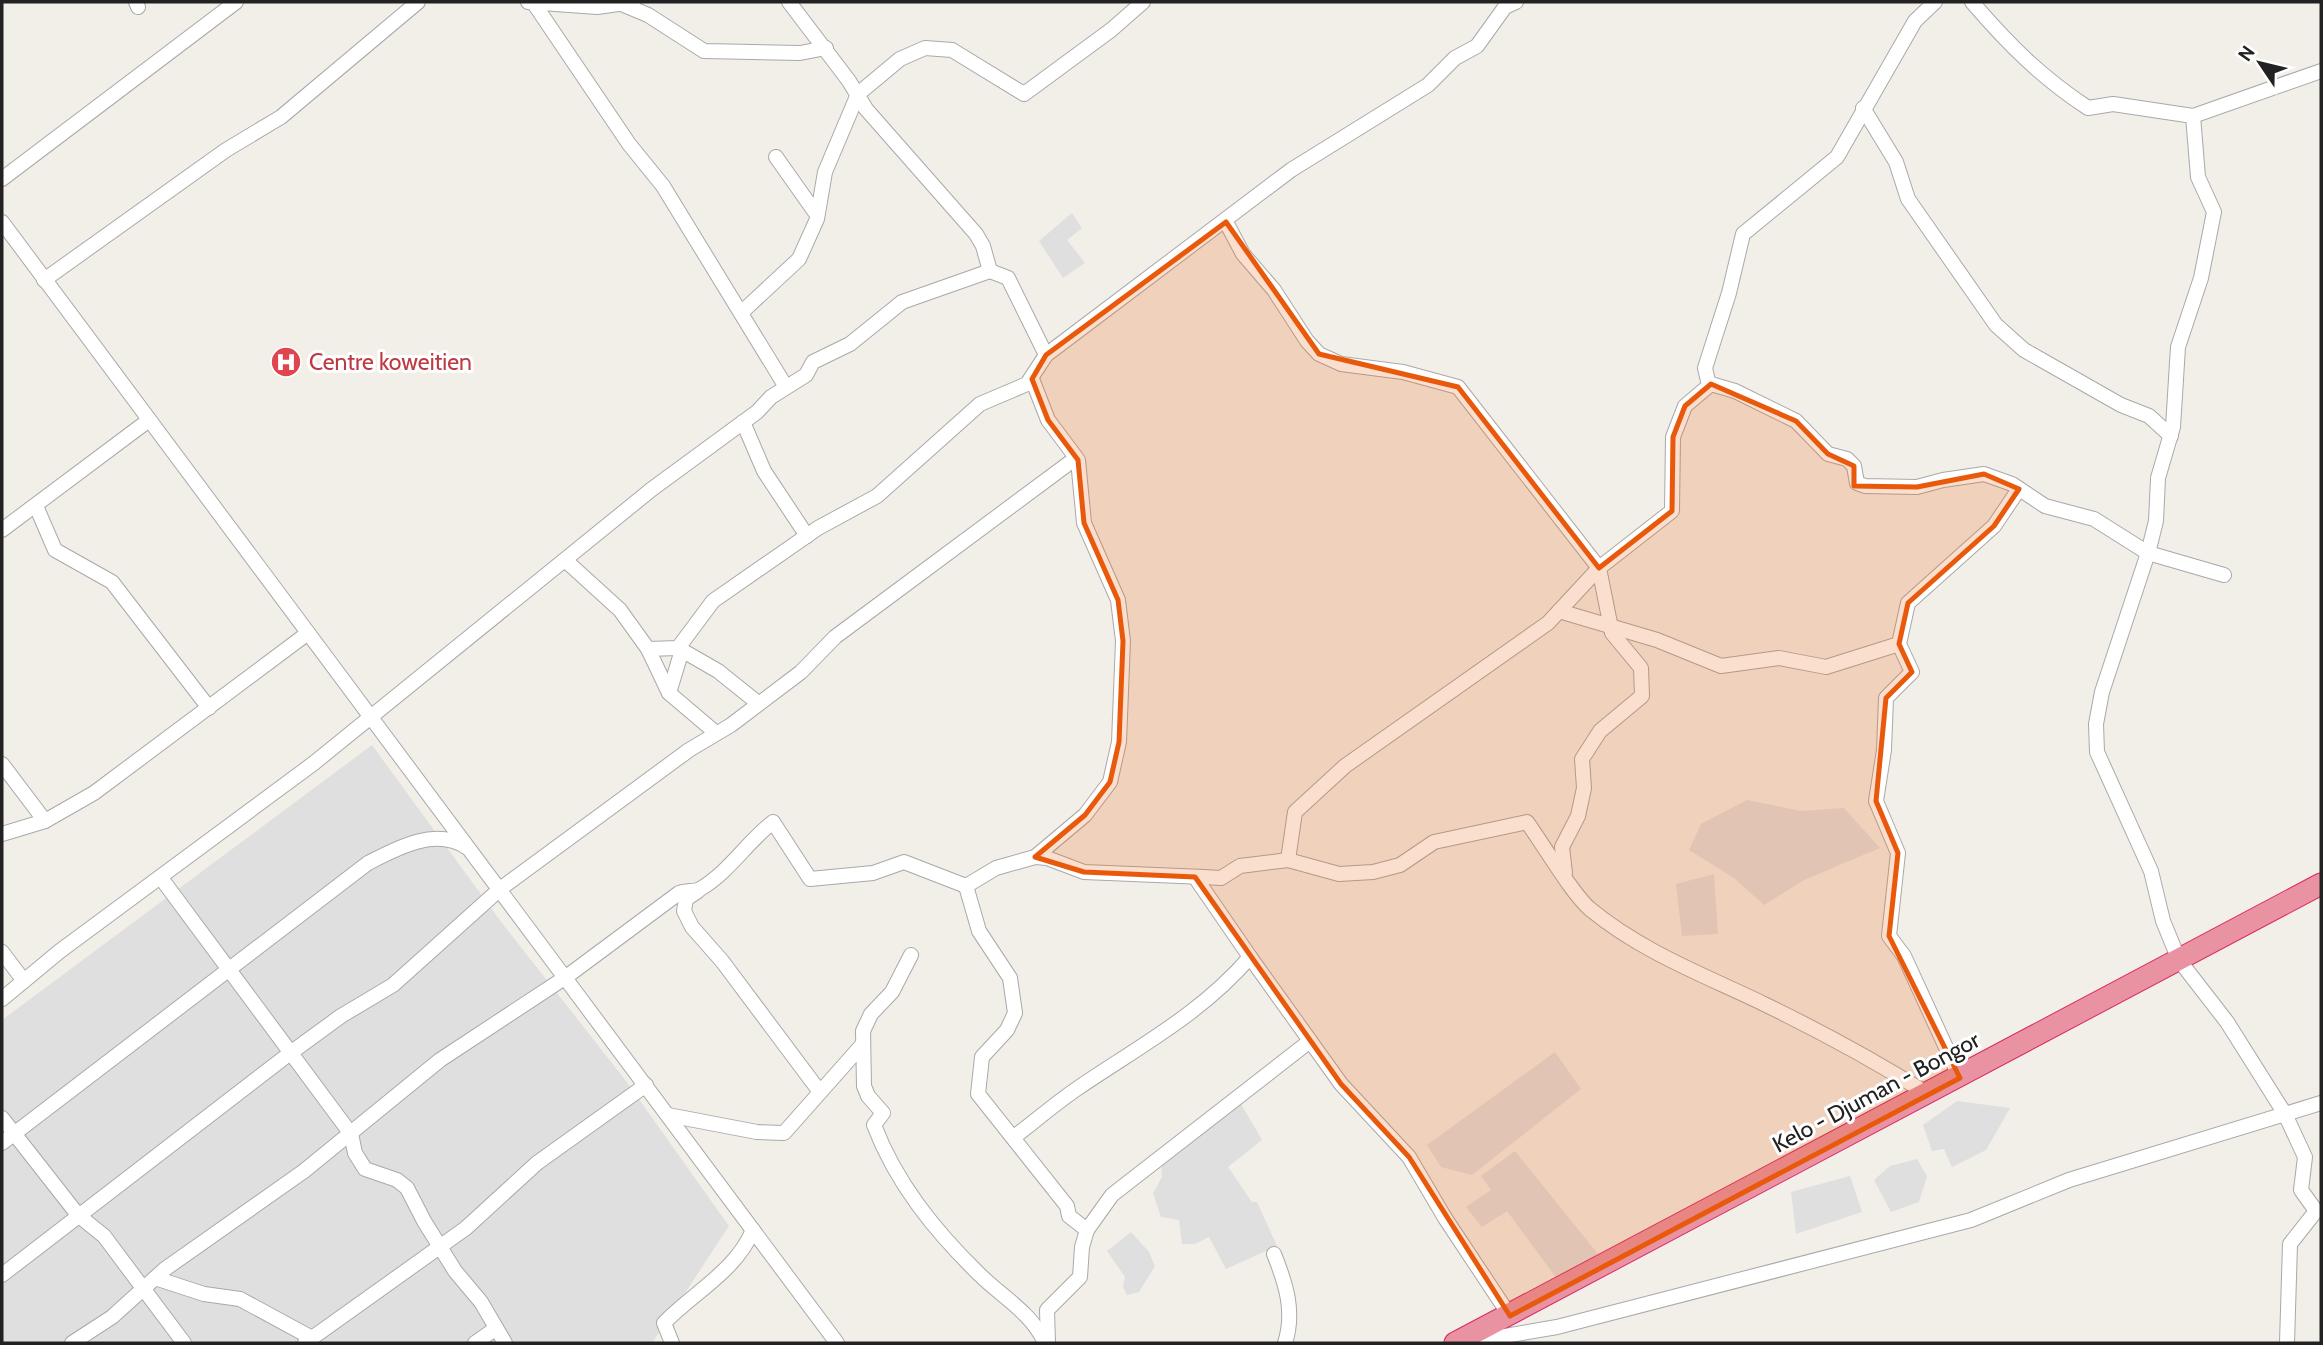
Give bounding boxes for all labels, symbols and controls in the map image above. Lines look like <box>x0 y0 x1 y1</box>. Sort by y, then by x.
north arrow <box>2225 28 2295 98</box>
text: N <box>2233 41 2260 66</box>
hospital icon: Centre koweitien <box>269 345 303 379</box>
place label: Centre koweitien <box>309 348 472 376</box>
street label: Kelo - Djuman - Bongor <box>1768 1025 1985 1158</box>

